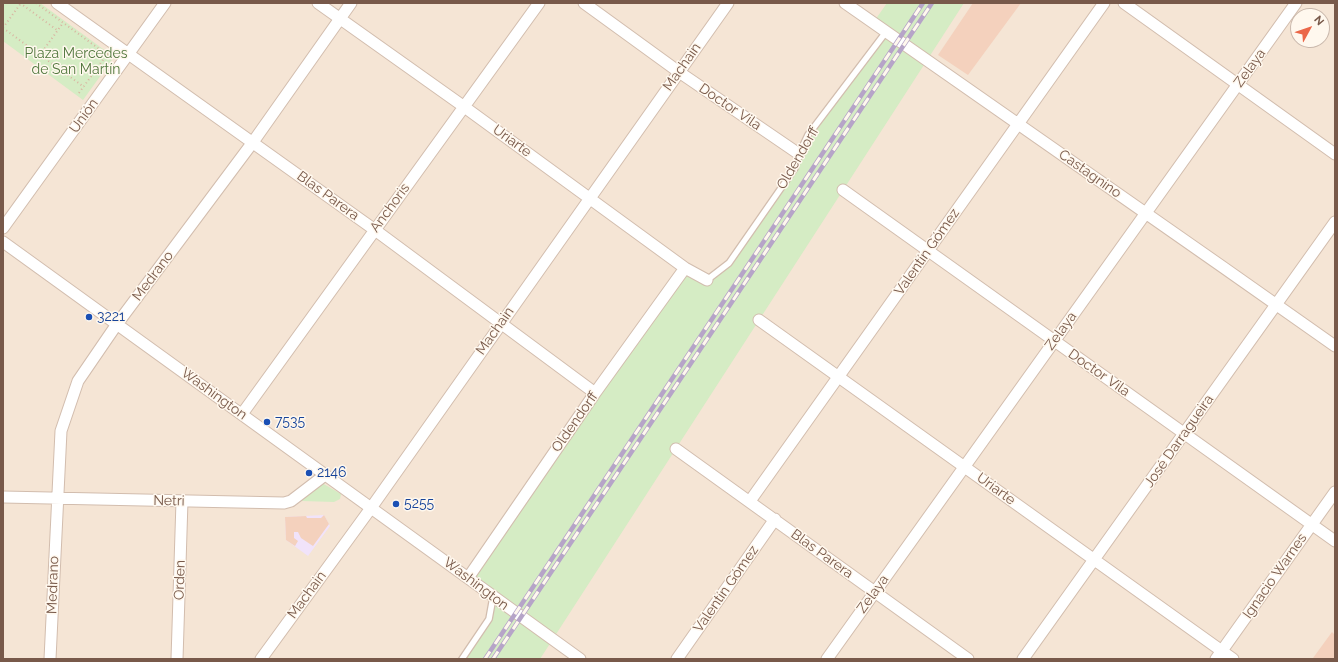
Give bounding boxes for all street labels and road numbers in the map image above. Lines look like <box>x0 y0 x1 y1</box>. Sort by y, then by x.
street label: Machain <box>659 40 705 94</box>
street label: Zelaya <box>1231 46 1269 90</box>
street label: Doctor Vila <box>696 80 764 134</box>
street label: Unión <box>66 96 102 136</box>
street label: Uriarte <box>489 121 535 161</box>
street label: Oldendorff <box>773 124 823 192</box>
street label: Castagnino <box>1055 146 1125 202</box>
street label: Blas Parera <box>294 168 362 224</box>
street label: Anchoris <box>367 180 413 236</box>
street label: Valentín Gómez <box>891 205 963 299</box>
street label: Medrano <box>129 248 177 304</box>
street label: Machain <box>472 304 518 358</box>
street label: Zelaya <box>1042 309 1080 353</box>
street label: Doctor Vila <box>1065 346 1133 400</box>
street label: Washington <box>178 364 250 424</box>
street label: Oldendorff <box>548 389 602 455</box>
street label: José Darragueira <box>1141 391 1217 491</box>
street label: Uriarte <box>973 469 1019 509</box>
street label: Netri <box>153 492 185 510</box>
street label: Blas Parera <box>788 526 856 582</box>
street label: Ignacio Warnes <box>1239 530 1311 622</box>
street label: Valentín Gómez <box>690 542 762 636</box>
street label: Washington <box>440 554 512 614</box>
street label: Medrano <box>44 556 62 614</box>
street label: Orden <box>171 560 189 600</box>
street label: Machain <box>284 568 330 622</box>
street label: Zelaya <box>854 572 892 616</box>

